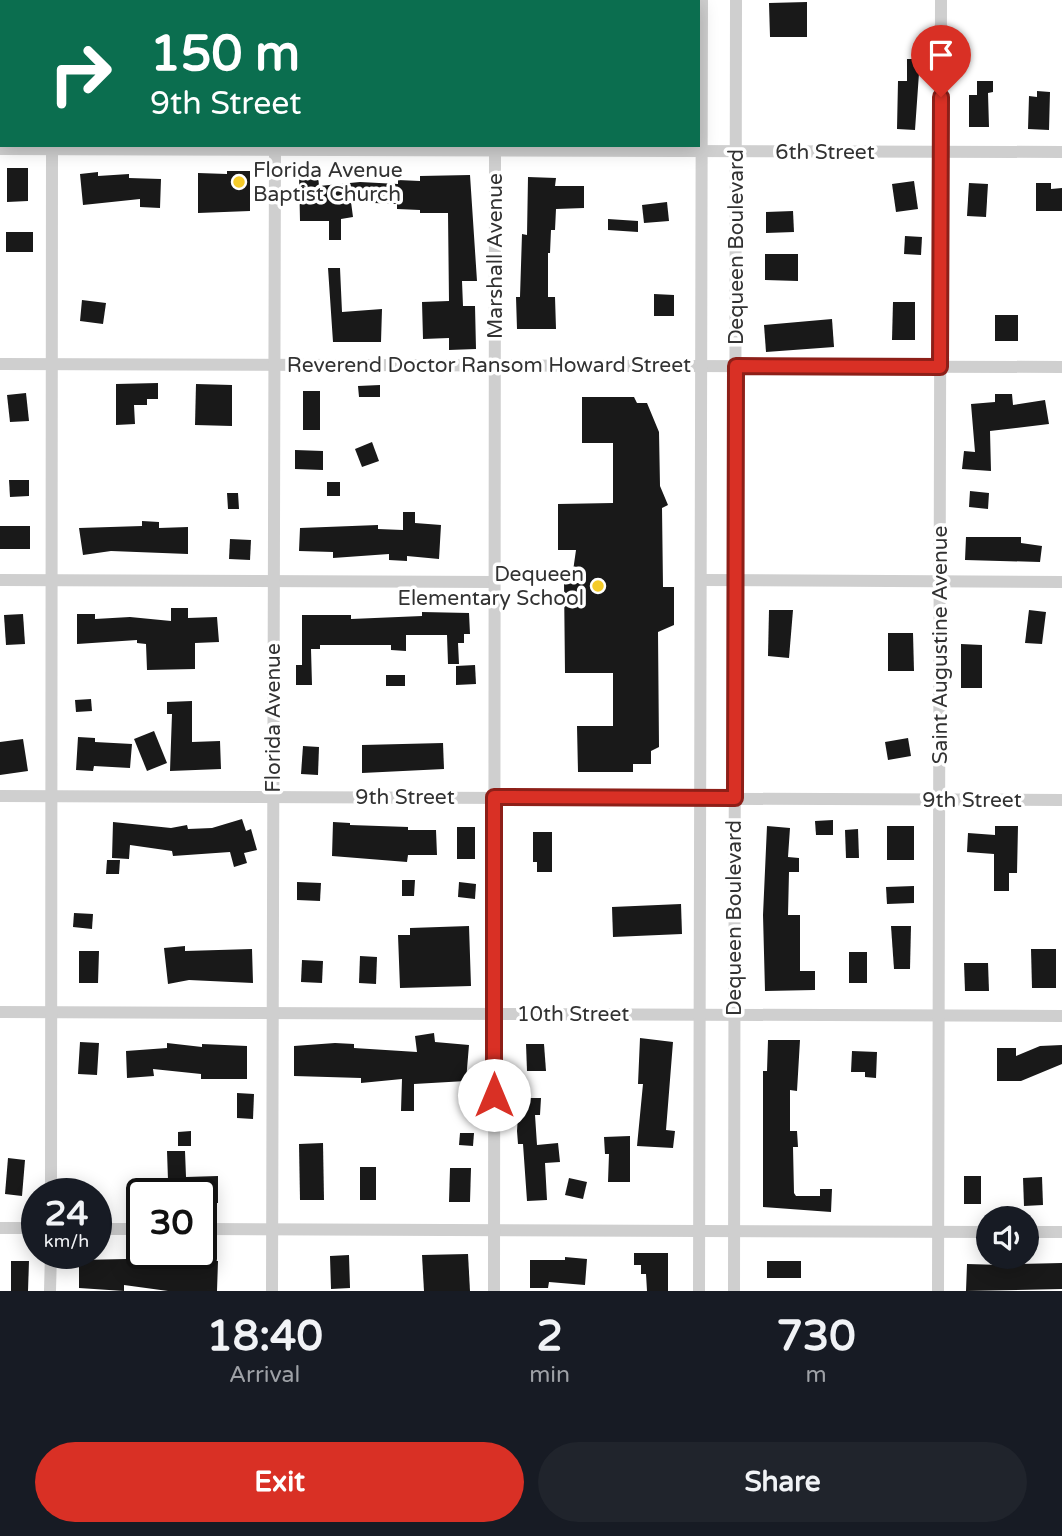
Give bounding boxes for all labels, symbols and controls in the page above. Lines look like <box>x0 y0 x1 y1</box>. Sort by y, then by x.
text: 150 m <box>150 25 300 84</box>
pin <box>911 25 971 97</box>
icon: right <box>35 28 126 119</box>
icon: arrive <box>922 36 960 74</box>
text: 9th Street <box>150 85 302 123</box>
street label: 6th Street <box>775 140 875 165</box>
street label: Dequeen Boulevard <box>724 149 749 345</box>
place label: Florida Avenue Baptist Church <box>253 158 403 207</box>
street label: Marshall Avenue <box>483 173 508 339</box>
marker: Florida Avenue Baptist Church <box>231 174 247 190</box>
street label: Reverend Doctor Ransom Howard Street <box>287 353 691 378</box>
street label: Saint Augustine Avenue <box>928 526 953 764</box>
place label: Dequeen Elementary School <box>397 562 584 611</box>
marker: Dequeen Elementary School <box>590 578 606 594</box>
street label: Florida Avenue <box>261 643 286 793</box>
street label: 9th Street <box>355 785 455 810</box>
street label: 9th Street <box>922 788 1022 813</box>
street label: Dequeen Boulevard <box>722 820 747 1016</box>
street label: 10th Street <box>517 1002 629 1027</box>
position arrow <box>457 1058 531 1132</box>
speed limit sign: 30 <box>126 1178 217 1269</box>
text: 24 <box>45 1193 88 1235</box>
map controls <box>976 1206 1039 1269</box>
button: sound <box>976 1206 1039 1269</box>
text: km/h <box>44 1230 89 1252</box>
text: 18:40 <box>206 1311 323 1362</box>
text: 2 <box>536 1311 563 1362</box>
text: 730 <box>776 1311 856 1362</box>
text: Arrival <box>229 1361 300 1389</box>
text: min <box>529 1361 570 1389</box>
text: m <box>805 1361 827 1389</box>
button: Exit <box>35 1442 524 1522</box>
button: Share <box>538 1442 1027 1522</box>

